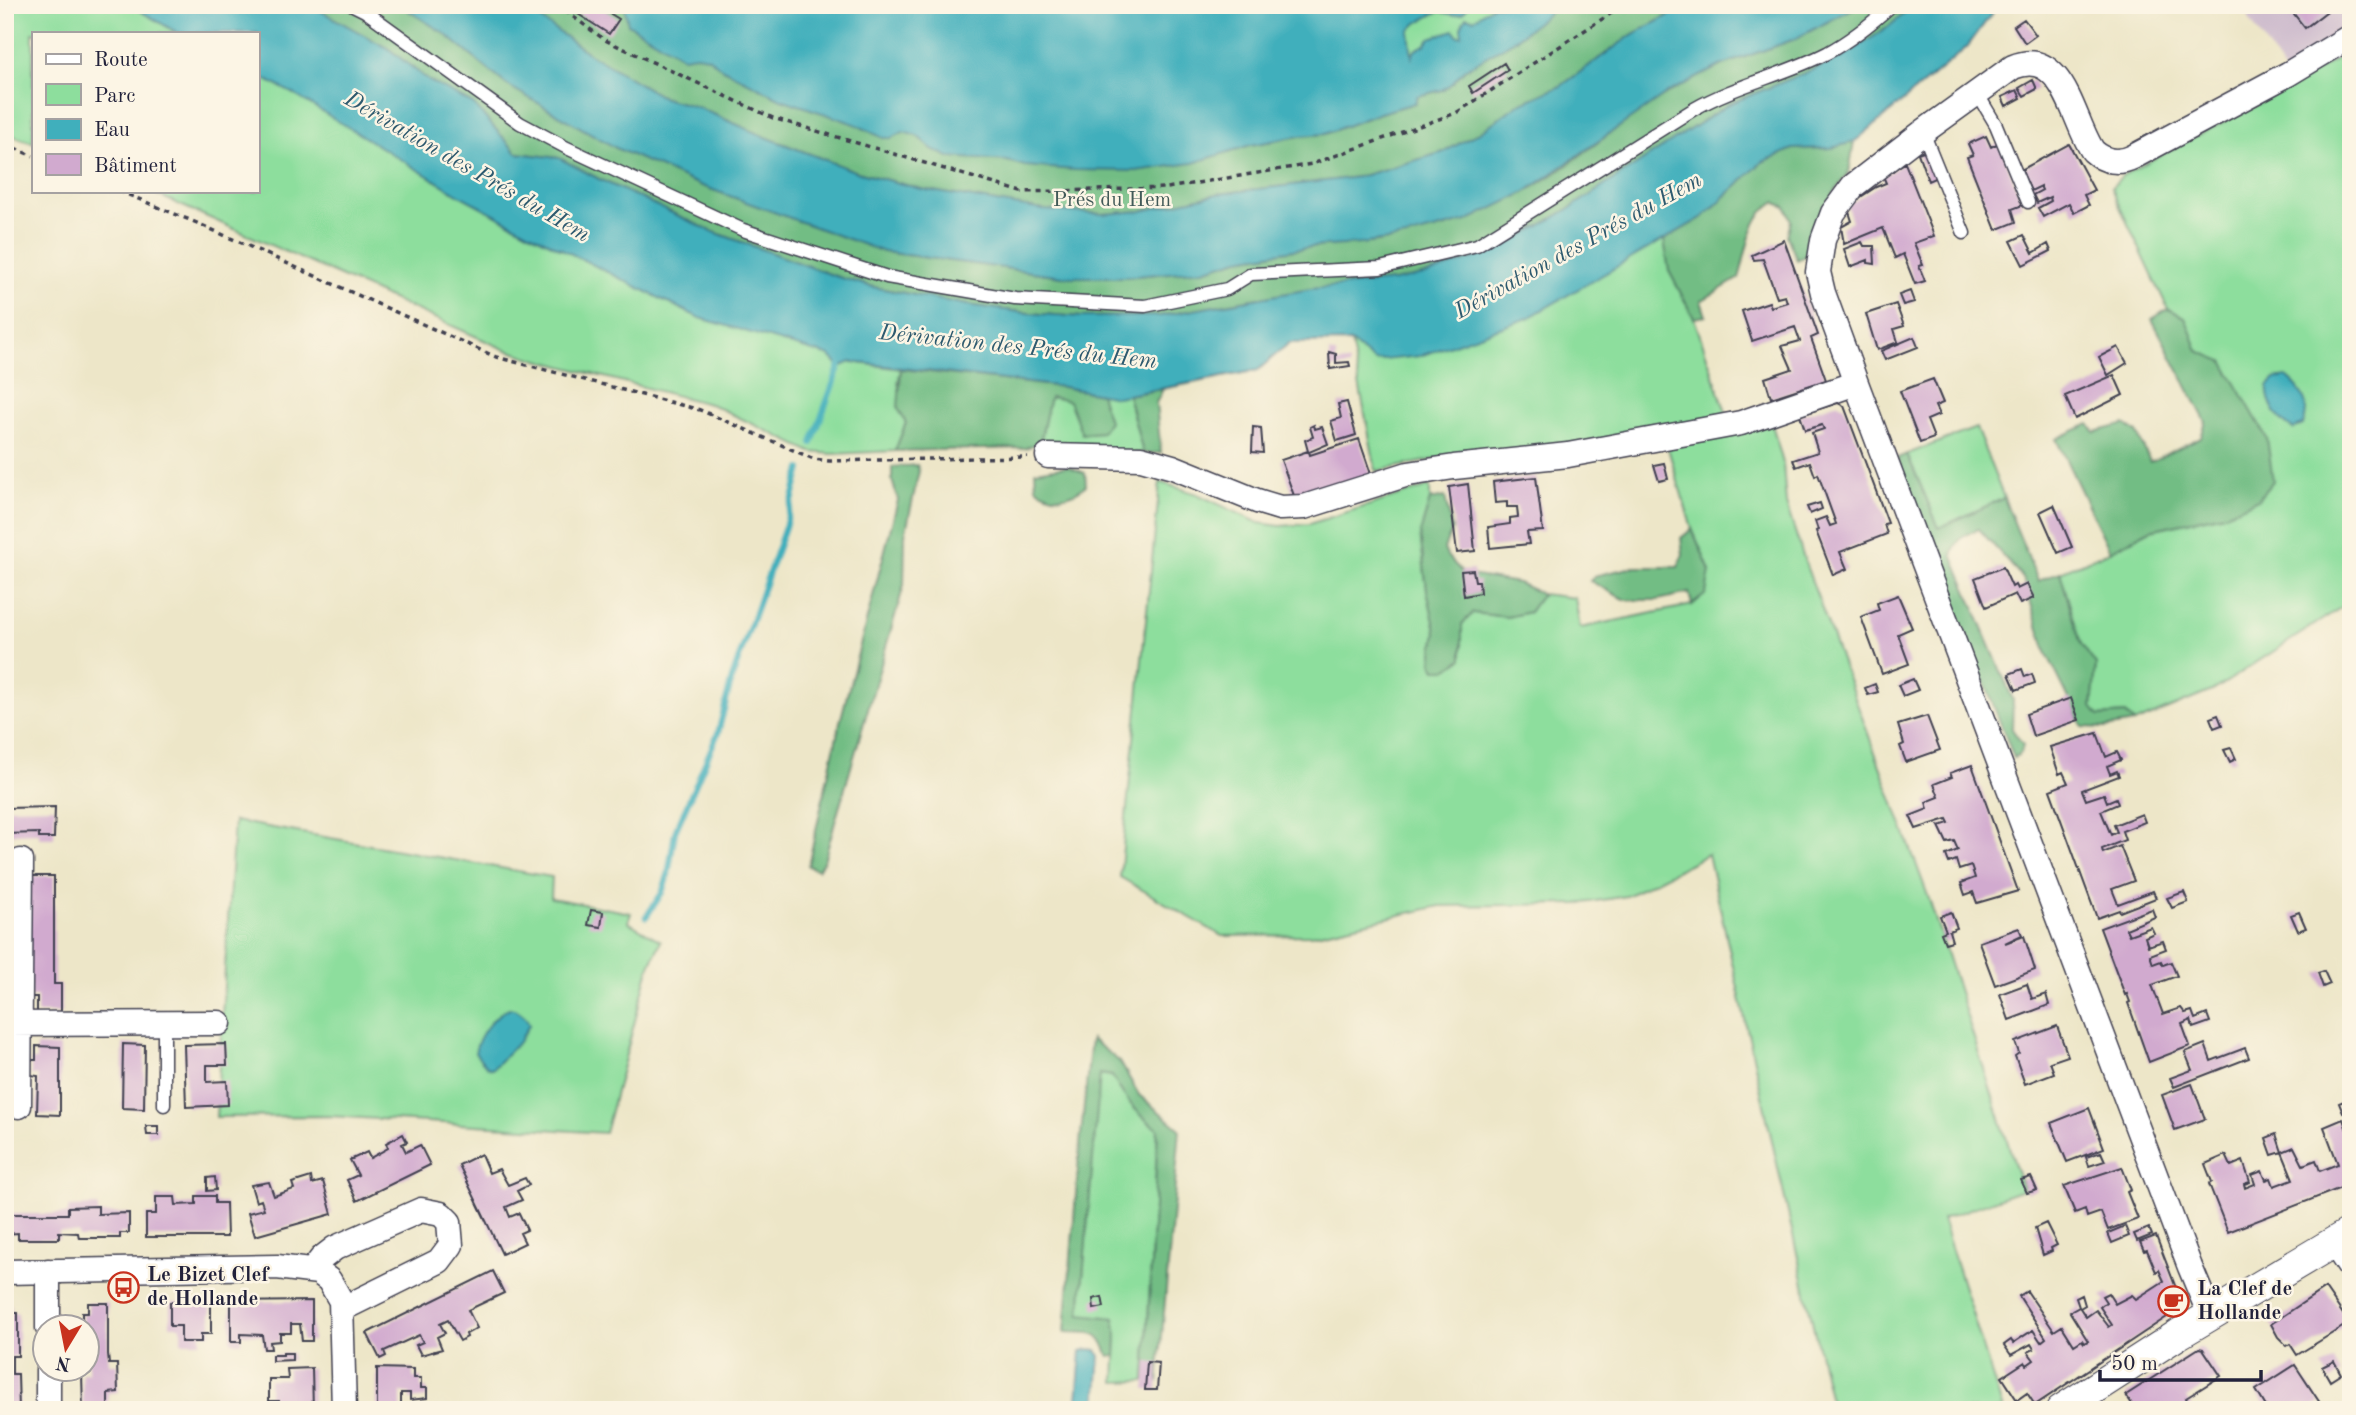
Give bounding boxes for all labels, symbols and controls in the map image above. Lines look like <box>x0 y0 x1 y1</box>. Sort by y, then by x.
legend <box>32 32 259 192</box>
text: Route <box>94 50 148 71</box>
text: Parc <box>94 86 136 107</box>
water label: Dérivation des Prés du Hem <box>340 87 594 247</box>
text: Eau <box>94 120 130 141</box>
text: Bâtiment <box>94 156 177 177</box>
water label: Dérivation des Prés du Hem <box>1450 168 1706 324</box>
park label: Prés du Hem <box>1053 190 1171 211</box>
water label: Dérivation des Prés du Hem <box>877 321 1158 373</box>
place label: Le Bizet Clef de Hollande <box>147 1265 270 1310</box>
bus stop icon: Le Bizet Clef de Hollande <box>107 1270 141 1304</box>
place label: La Clef de Hollande <box>2197 1279 2292 1324</box>
cafe icon: La Clef de Hollande <box>2157 1284 2191 1318</box>
north arrow <box>32 1314 102 1384</box>
scale bar <box>2100 1338 2262 1382</box>
text: N <box>54 1352 72 1373</box>
text: 50 m <box>2111 1354 2158 1375</box>

